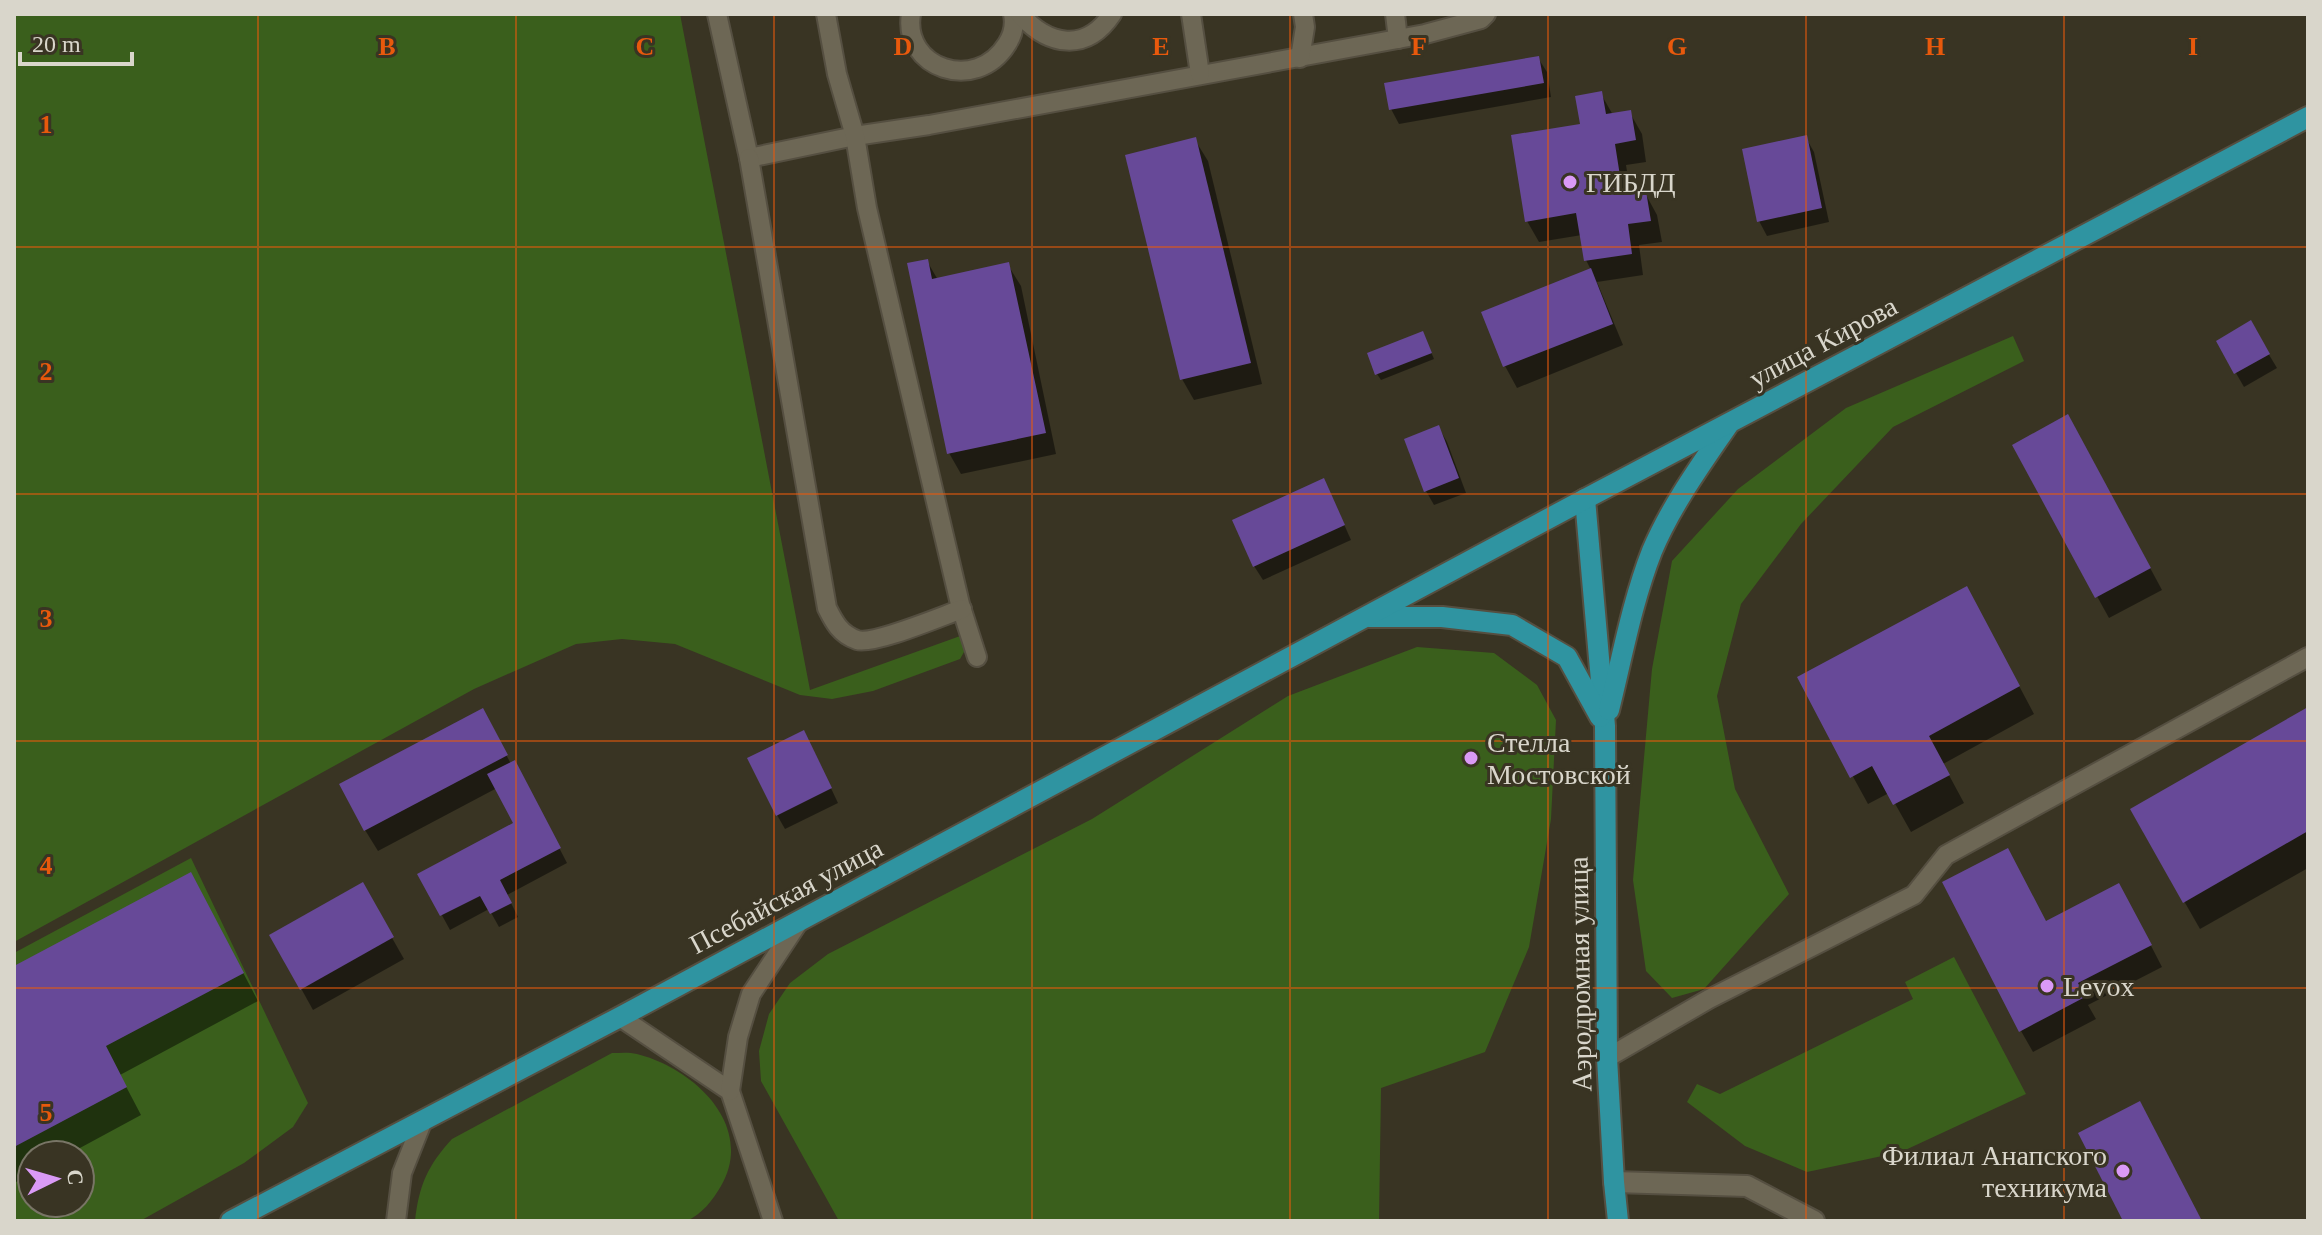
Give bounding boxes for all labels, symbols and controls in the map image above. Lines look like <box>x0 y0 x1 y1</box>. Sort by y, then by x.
scale bar <box>20 16 132 66</box>
text: 20 m <box>32 31 81 57</box>
text: B <box>378 32 396 61</box>
text: C <box>636 32 654 61</box>
text: D <box>894 32 912 61</box>
text: E <box>1152 32 1170 61</box>
text: F <box>1411 32 1427 61</box>
text: G <box>1667 32 1687 61</box>
text: H <box>1925 32 1945 61</box>
text: I <box>2188 32 2198 61</box>
text: 1 <box>40 110 53 139</box>
place label: ГИБДД <box>1586 167 1676 198</box>
marker: ГИБДД <box>1561 173 1579 191</box>
street label: улица Кирова <box>1744 290 1903 394</box>
text: 2 <box>40 357 53 386</box>
text: 3 <box>40 604 53 633</box>
place label: Стелла Мостовской <box>1487 727 1631 790</box>
marker: Стелла Мостовской <box>1462 749 1480 767</box>
street label: Псебайская улица <box>684 832 888 960</box>
text: 4 <box>40 851 53 880</box>
street label: Аэродромная улица <box>1562 856 1598 1092</box>
place label: Levox <box>2063 971 2135 1002</box>
marker: Levox <box>2038 977 2056 995</box>
text: 5 <box>40 1098 53 1127</box>
north arrow <box>16 1139 96 1219</box>
place label: Филиал Анапского техникума <box>1882 1140 2108 1203</box>
marker: Филиал Анапского техникума <box>2114 1162 2132 1180</box>
text: С <box>62 1168 89 1186</box>

